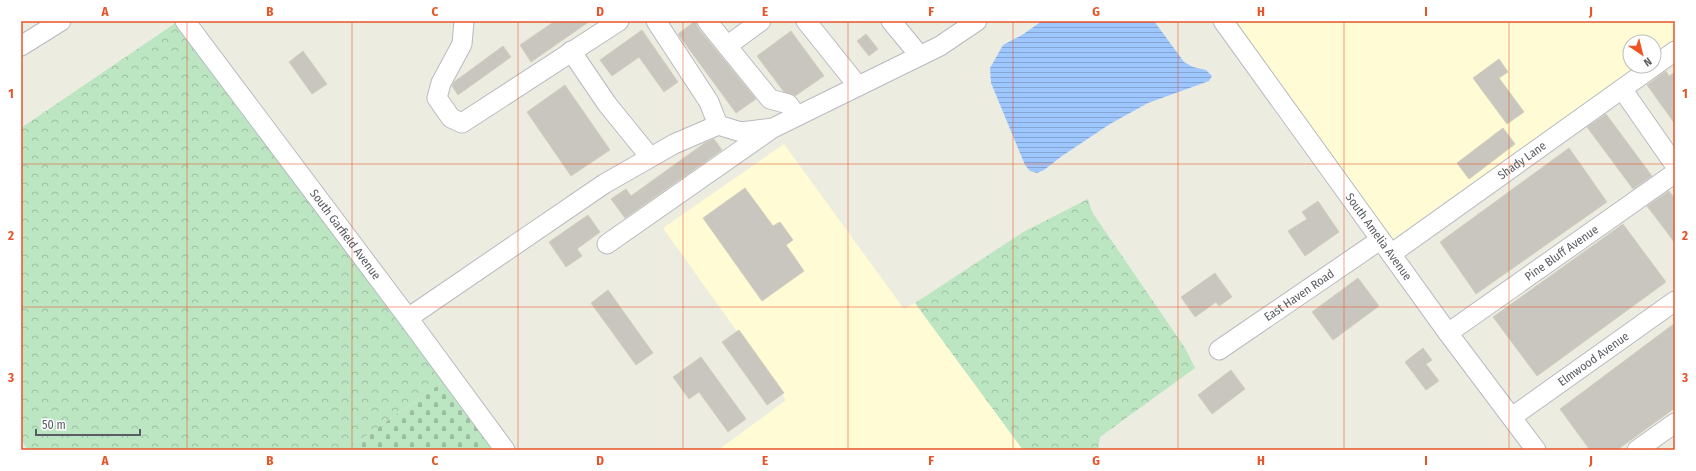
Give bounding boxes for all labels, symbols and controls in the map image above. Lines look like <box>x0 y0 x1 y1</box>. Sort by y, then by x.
text: A <box>100 4 109 19</box>
text: B <box>266 4 274 19</box>
text: C <box>432 4 439 19</box>
text: D <box>596 4 604 19</box>
text: E <box>762 4 768 19</box>
text: F <box>928 4 934 19</box>
text: G <box>1092 4 1100 19</box>
text: H <box>1257 4 1265 19</box>
text: I <box>1424 4 1428 19</box>
text: J <box>1588 4 1593 19</box>
north arrow <box>1622 34 1662 74</box>
text: N <box>1641 55 1654 69</box>
text: 1 <box>8 86 14 101</box>
text: 1 <box>1682 86 1688 101</box>
street label: Shady Lane <box>1495 138 1549 182</box>
street label: South Garfield Avenue <box>307 187 384 282</box>
street label: South Amelia Avenue <box>1342 190 1415 283</box>
street label: Pine Bluff Avenue <box>1522 222 1601 284</box>
text: 2 <box>7 228 14 243</box>
text: 2 <box>1681 228 1688 243</box>
street label: East Haven Road <box>1262 267 1337 324</box>
street label: Elmwood Avenue <box>1555 329 1632 389</box>
text: 3 <box>7 370 14 385</box>
text: 3 <box>1681 370 1688 385</box>
scale bar <box>36 411 140 437</box>
text: 50 m <box>42 418 66 432</box>
text: A <box>100 453 109 468</box>
text: B <box>266 453 274 468</box>
text: C <box>432 453 439 468</box>
text: D <box>596 453 604 468</box>
text: E <box>762 453 768 468</box>
text: F <box>928 453 934 468</box>
text: G <box>1092 453 1100 468</box>
text: H <box>1257 453 1265 468</box>
text: I <box>1424 453 1428 468</box>
text: J <box>1588 453 1593 468</box>

